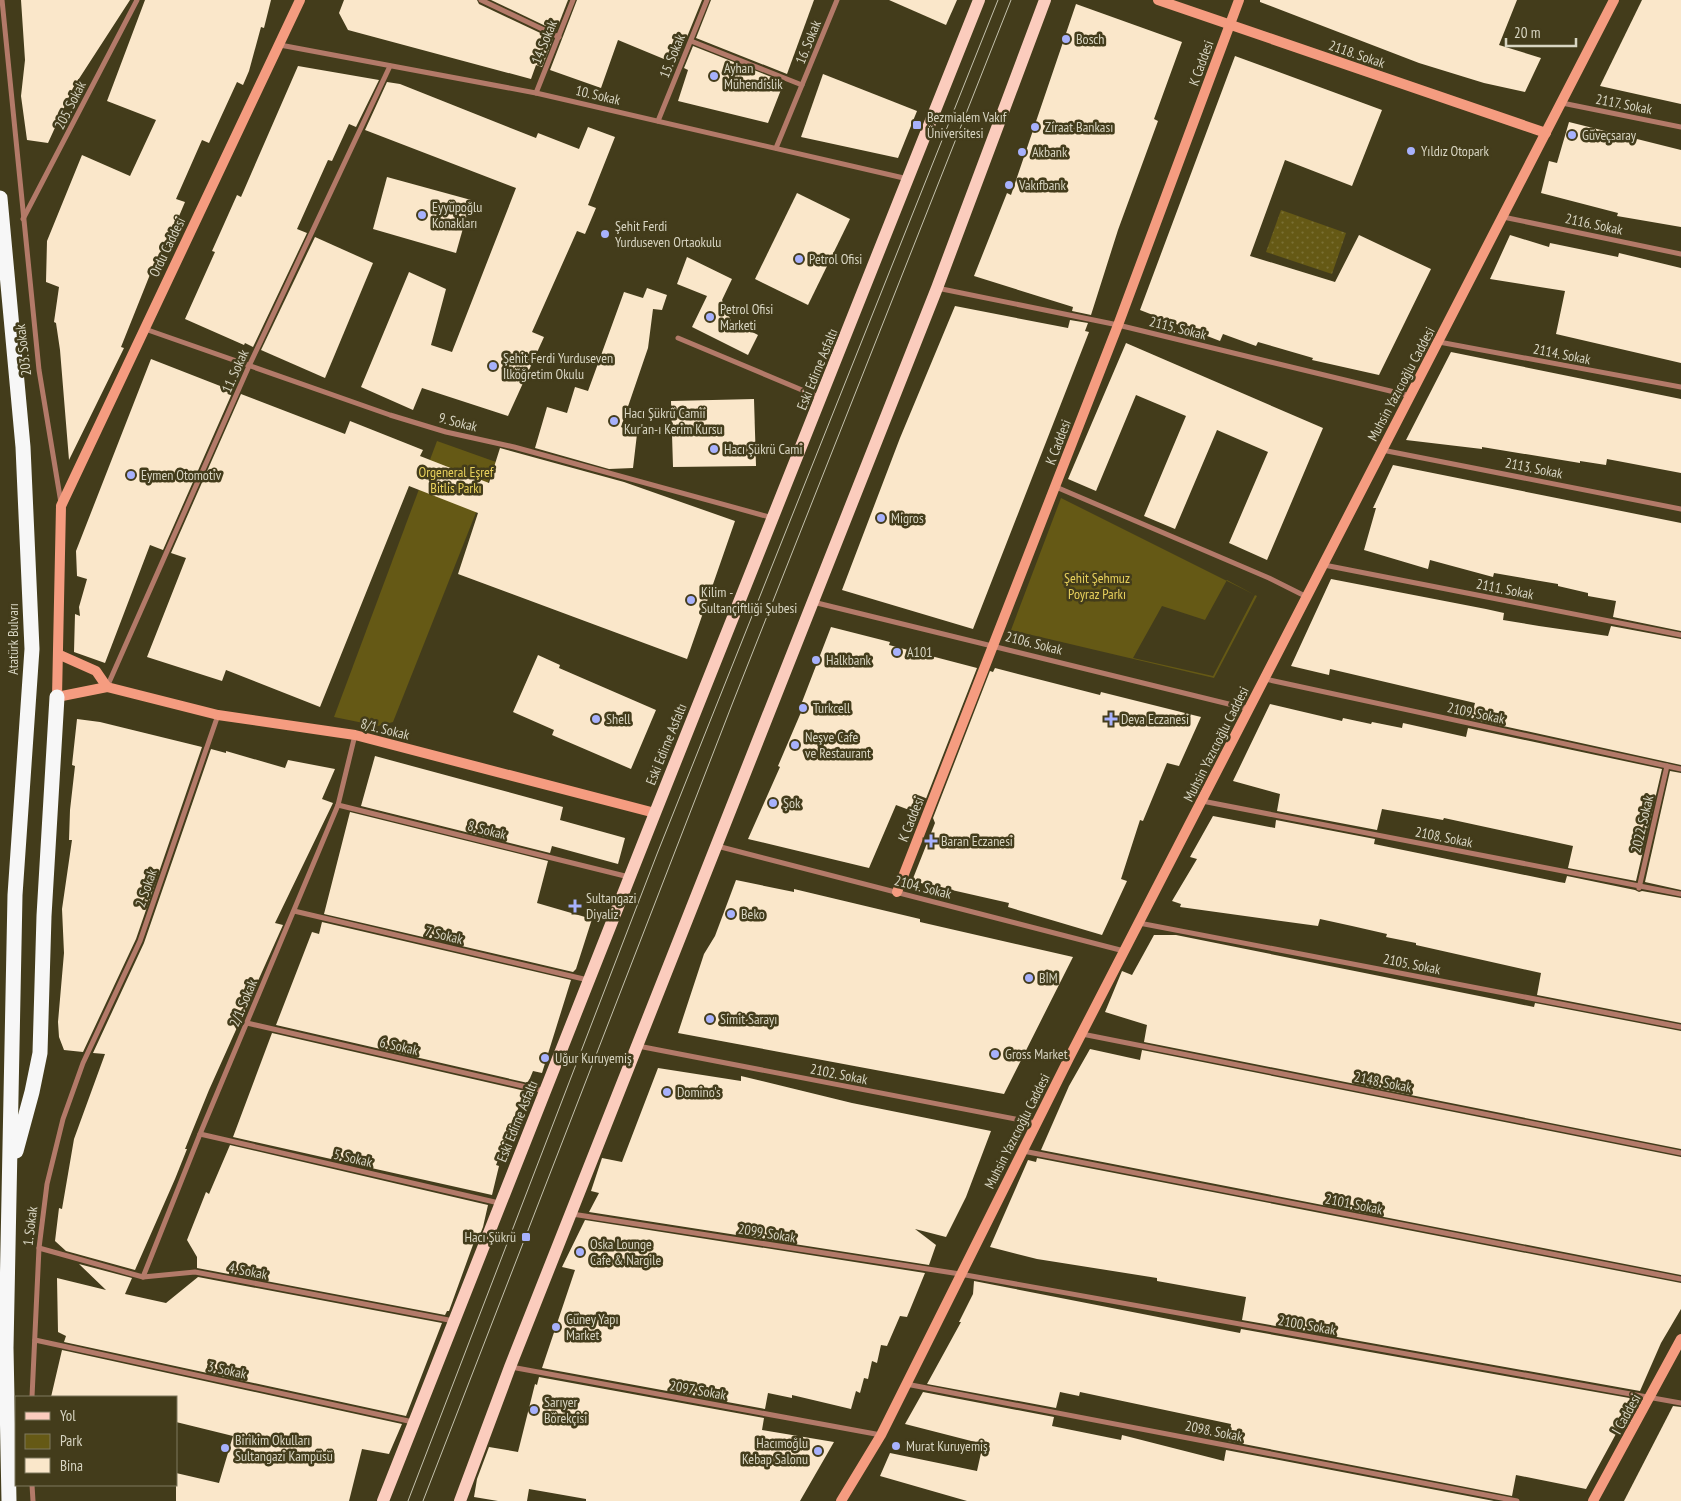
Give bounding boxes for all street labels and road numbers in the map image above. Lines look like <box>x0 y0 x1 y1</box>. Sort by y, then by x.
street label: 14. Sokak <box>527 17 561 67</box>
street label: 16. Sokak <box>791 17 825 67</box>
street label: 15. Sokak <box>655 31 689 81</box>
street label: 2118. Sokak <box>1327 36 1388 72</box>
street label: K Caddesi <box>1184 38 1218 88</box>
street label: 205. Sokak <box>50 77 90 132</box>
street label: 10. Sokak <box>574 81 623 109</box>
street label: 2117. Sokak <box>1594 90 1654 118</box>
street label: 2116. Sokak <box>1564 209 1625 239</box>
street label: Ordu Caddesi <box>145 214 189 280</box>
street label: 2115. Sokak <box>1148 312 1209 344</box>
street label: 203. Sokak <box>11 323 35 377</box>
street label: Muhsin Yazıcıoğlu Caddesi <box>1363 324 1439 444</box>
street label: Eski Edirne Asfaltı <box>792 326 842 412</box>
street label: 2114. Sokak <box>1532 340 1593 368</box>
street label: 11. Sokak <box>217 346 253 396</box>
street label: 9. Sokak <box>437 409 480 436</box>
street label: K Caddesi <box>1041 417 1075 467</box>
street label: 2113. Sokak <box>1504 454 1565 482</box>
street label: 2111. Sokak <box>1475 575 1536 603</box>
street label: Atatürk Bulvarı <box>4 603 22 675</box>
street label: 2106. Sokak <box>1004 627 1065 659</box>
street label: Muhsin Yazıcıoğlu Caddesi <box>1179 683 1253 805</box>
street label: 2109. Sokak <box>1446 698 1507 728</box>
street label: Eski Edirne Asfaltı <box>641 701 691 787</box>
street label: 8/1. Sokak <box>359 714 412 744</box>
street label: 2022. Sokak <box>1627 793 1657 854</box>
street label: K Caddesi <box>894 794 928 844</box>
street label: 8. Sokak <box>466 817 509 844</box>
street label: 2108. Sokak <box>1414 823 1475 851</box>
street label: 2. Sokak <box>131 866 161 910</box>
street label: 2104. Sokak <box>893 871 954 903</box>
street label: 7. Sokak <box>423 922 465 948</box>
street label: 2105. Sokak <box>1382 950 1443 978</box>
street label: 2/1. Sokak <box>225 976 261 1029</box>
street label: 6. Sokak <box>378 1033 421 1059</box>
street label: 2102. Sokak <box>809 1060 870 1088</box>
street label: 2148. Sokak <box>1353 1068 1414 1096</box>
street label: Muhsin Yazıcıoğlu Caddesi <box>980 1070 1054 1192</box>
street label: Eski Edirne Asfaltı <box>492 1078 542 1164</box>
street label: 5. Sokak <box>332 1145 375 1171</box>
street label: 2101. Sokak <box>1324 1190 1385 1218</box>
street label: 1. Sokak <box>19 1205 41 1247</box>
street label: 2099. Sokak <box>737 1220 798 1247</box>
street label: 4. Sokak <box>227 1258 270 1284</box>
street label: 2100. Sokak <box>1277 1311 1338 1339</box>
street label: 3. Sokak <box>206 1357 249 1383</box>
street label: 2097. Sokak <box>668 1376 728 1404</box>
street label: I Caddesi <box>1608 1391 1644 1437</box>
street label: 2098. Sokak <box>1184 1417 1245 1445</box>

